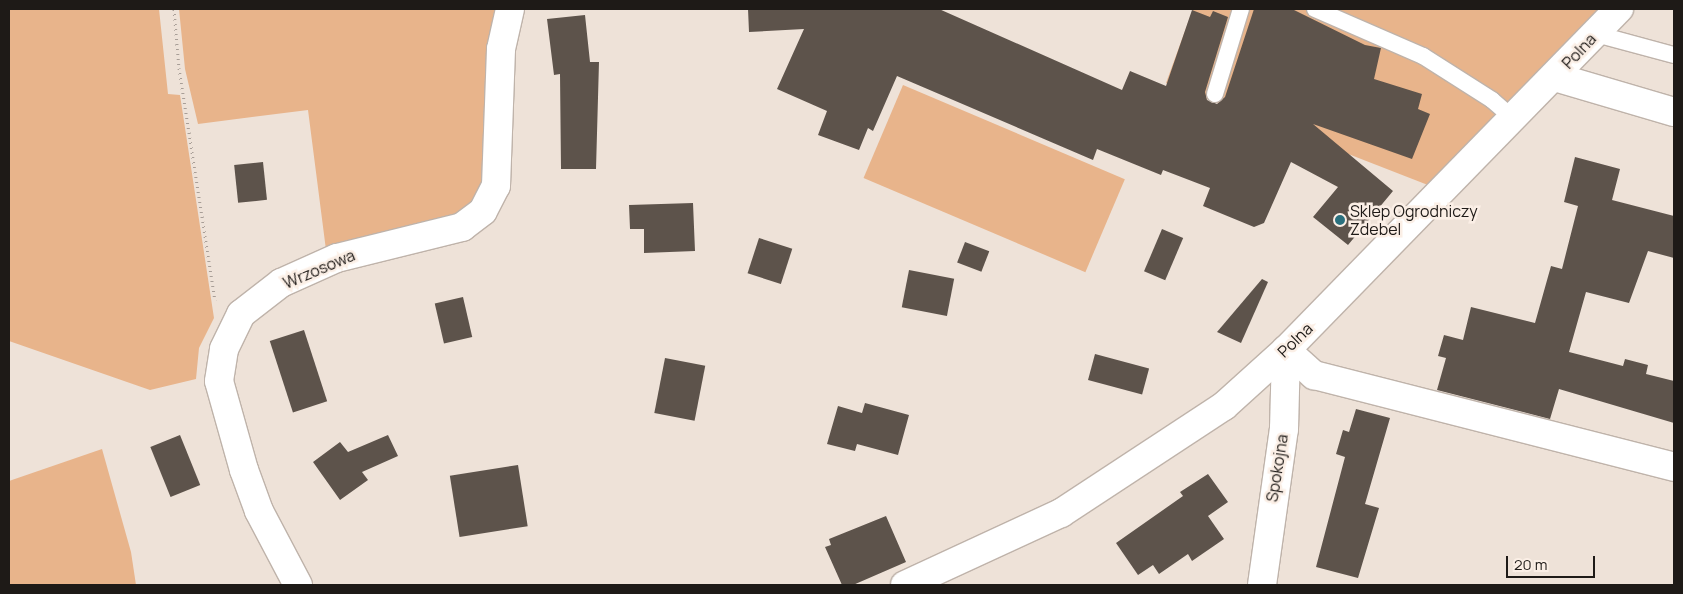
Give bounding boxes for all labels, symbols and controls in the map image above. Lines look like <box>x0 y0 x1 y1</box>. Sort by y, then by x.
street label: Polna <box>1558 29 1600 73</box>
place label: Sklep Ogrodniczy Zdebel <box>1350 201 1478 239</box>
marker: Sklep Ogrodniczy Zdebel <box>1334 214 1346 226</box>
street label: Wrzosowa <box>280 245 358 293</box>
street label: Polna <box>1274 319 1316 361</box>
street label: Spokojna <box>1262 433 1292 503</box>
scale bar <box>1508 546 1597 578</box>
text: 20 m <box>1514 554 1547 575</box>

